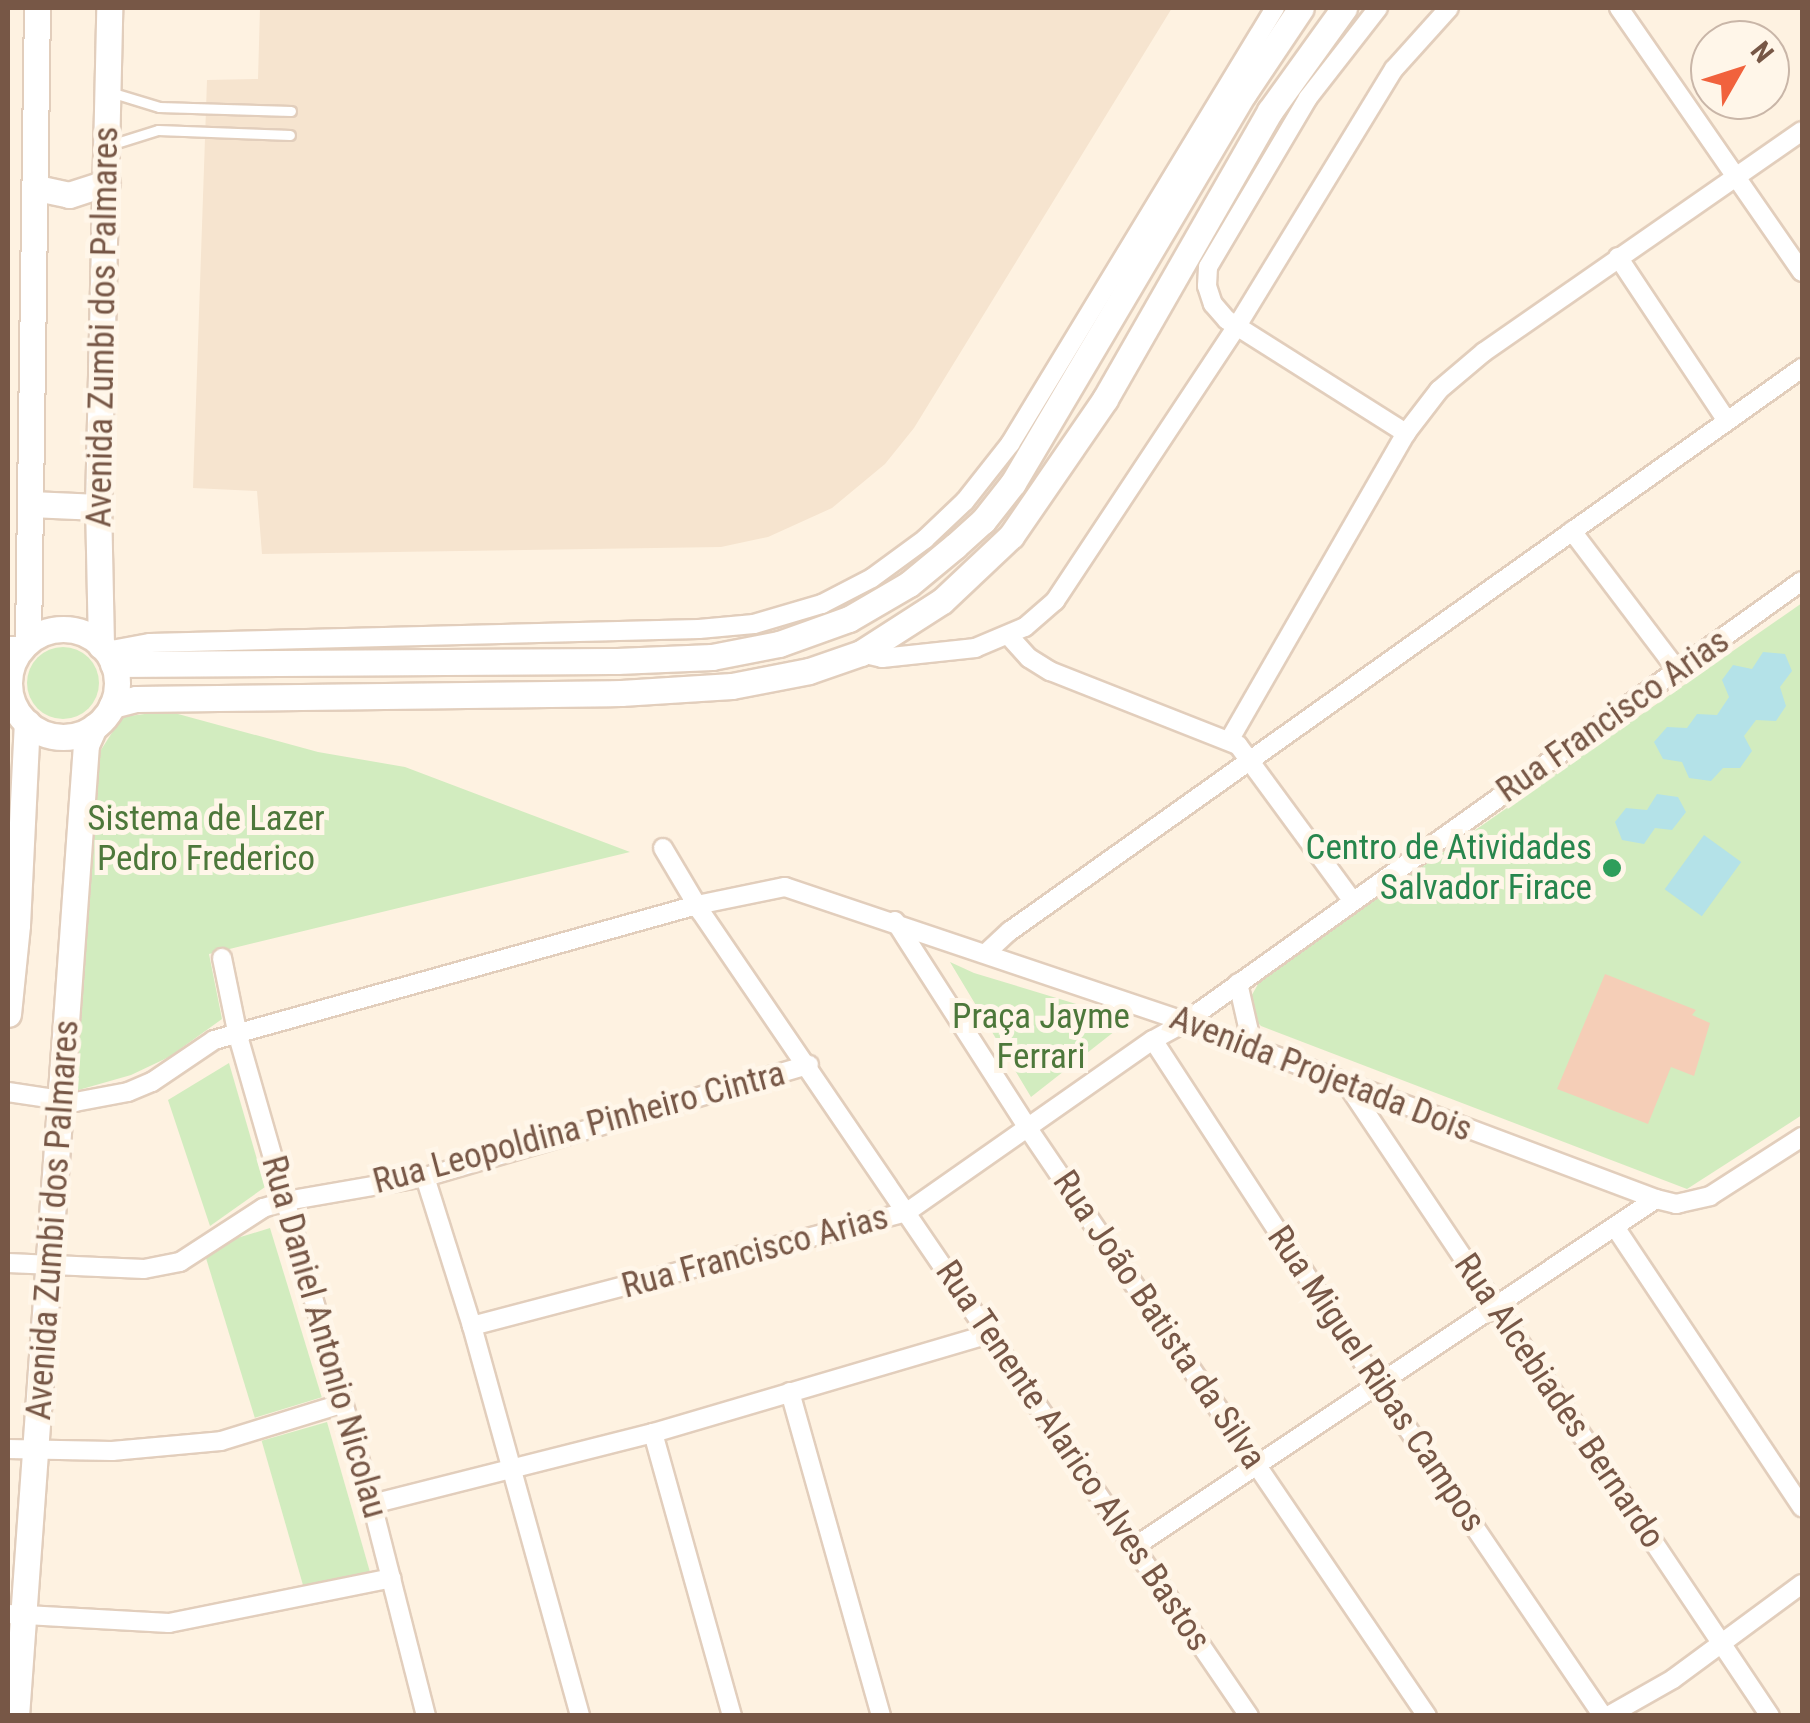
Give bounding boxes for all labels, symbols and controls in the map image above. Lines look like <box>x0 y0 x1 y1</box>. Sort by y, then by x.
north arrow <box>1690 20 1790 120</box>
text: N <box>1744 35 1780 69</box>
street label: Avenida Zumbi dos Palmares <box>79 126 127 528</box>
street label: Rua Francisco Arias <box>1489 620 1737 812</box>
park label: Sistema de Lazer Pedro Frederico <box>87 798 325 880</box>
place label: Centro de Atividades Salvador Firace <box>1306 827 1592 909</box>
marker: Centro de Atividades Salvador Firace <box>1601 857 1623 879</box>
park label: Praça Jayme Ferrari <box>952 996 1130 1078</box>
street label: Avenida Projetada Dois <box>1164 997 1478 1151</box>
street label: Avenida Zumbi dos Palmares <box>18 1019 88 1421</box>
street label: Rua Leopoldina Pinheiro Cintra <box>369 1053 789 1203</box>
street label: Rua Daniel Antonio Nicolau <box>252 1151 396 1523</box>
street label: Rua João Batista da Silva <box>1044 1163 1274 1477</box>
street label: Rua Francisco Arias <box>617 1196 893 1308</box>
street label: Rua Miguel Ribas Campos <box>1258 1218 1494 1540</box>
street label: Rua Alcebiades Bernardo <box>1445 1246 1673 1556</box>
street label: Rua Tenente Alarico Alves Bastos <box>926 1253 1220 1659</box>

